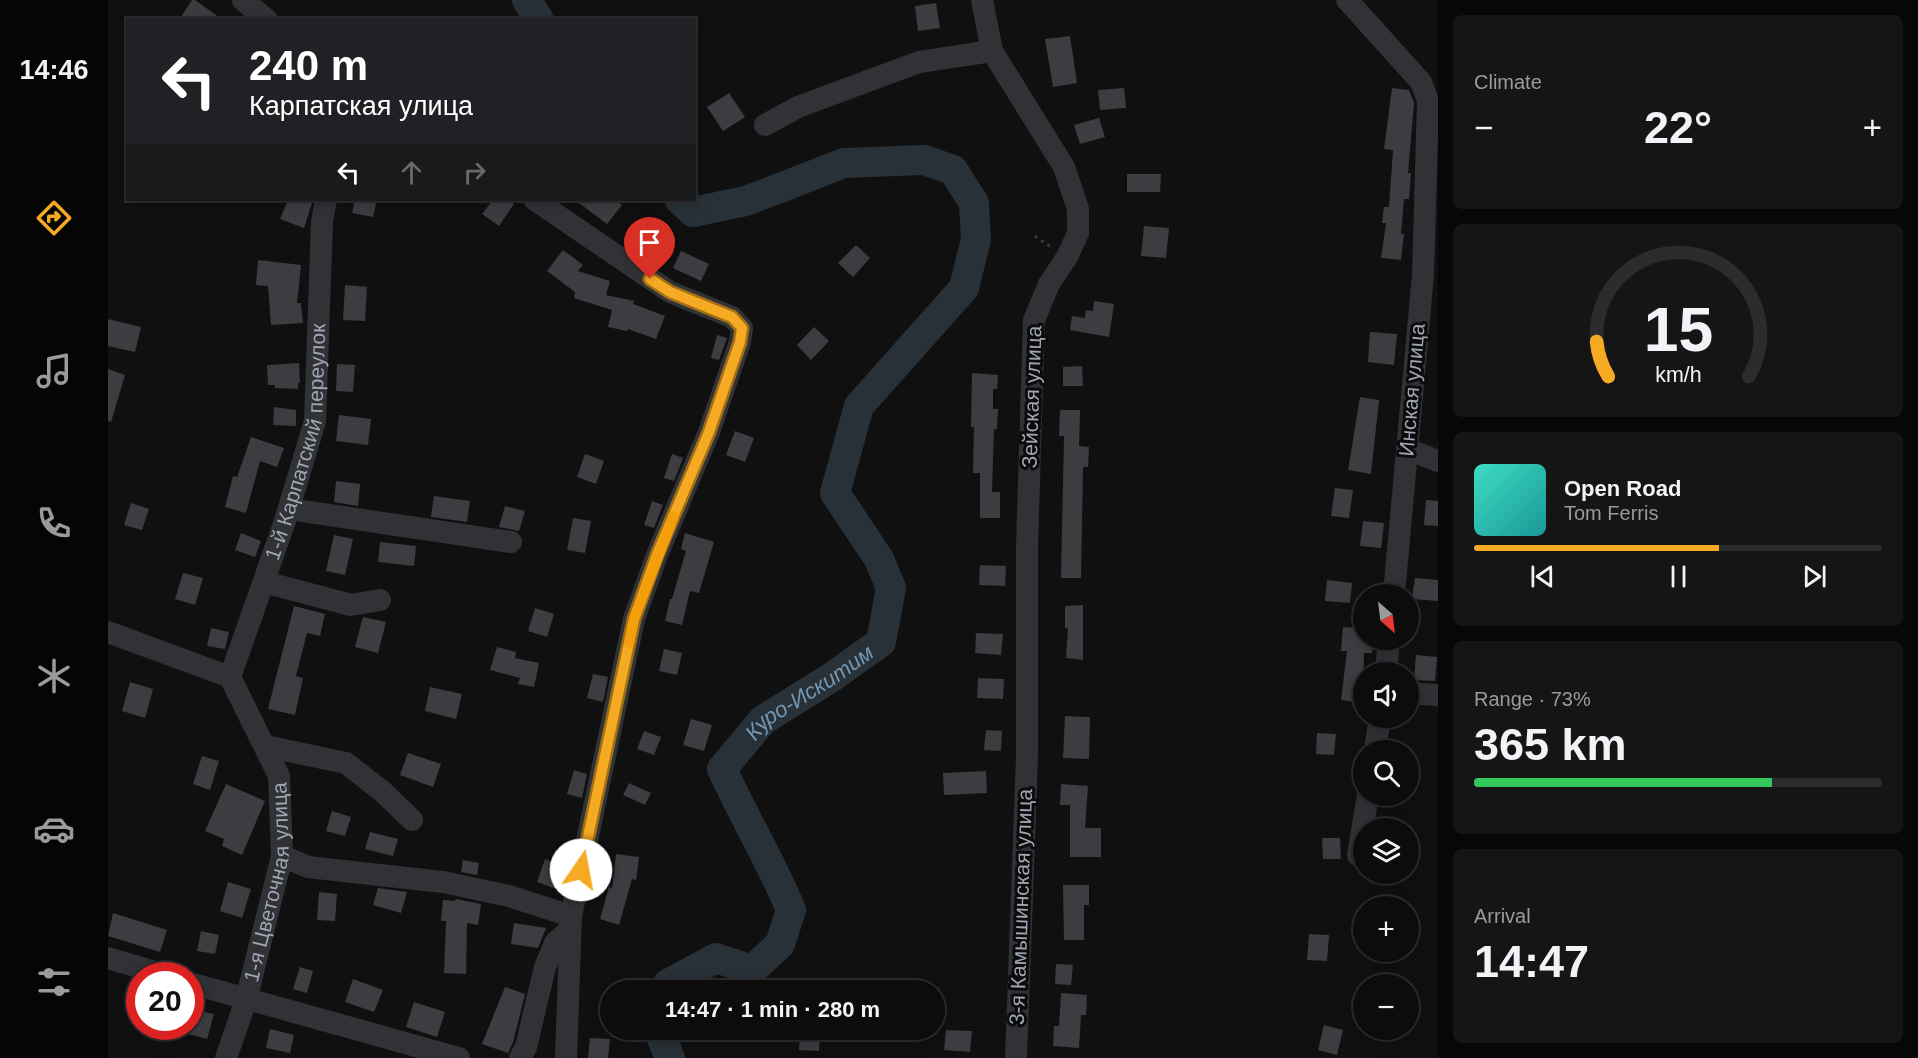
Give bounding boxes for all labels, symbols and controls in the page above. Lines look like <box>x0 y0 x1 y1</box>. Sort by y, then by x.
icon: left <box>150 42 228 120</box>
text: 240 m <box>249 42 368 89</box>
text: 14:46 <box>19 55 89 85</box>
text: Climate <box>1474 71 1542 93</box>
text: Карпатская улица <box>249 91 473 121</box>
text: 22° <box>1644 102 1712 153</box>
text: − <box>1474 109 1493 146</box>
text: + <box>1863 109 1882 146</box>
icon: left <box>332 156 365 189</box>
icon: ahead <box>395 156 428 189</box>
icon: right <box>458 156 491 189</box>
icon: directions <box>33 197 75 239</box>
pin <box>624 217 675 279</box>
icon: arrive <box>633 226 666 259</box>
text: 15 <box>1643 296 1713 365</box>
street label: 1-й Карпатский переулок <box>260 322 329 563</box>
street label: Инская улица <box>1394 322 1429 457</box>
street label: Зейская улица <box>1018 325 1045 469</box>
icon: music <box>33 350 75 392</box>
text: km/h <box>1655 364 1701 388</box>
text: Open Road <box>1564 476 1681 501</box>
icon: phone <box>33 502 75 544</box>
text: Tom Ferris <box>1564 502 1658 524</box>
icon: previous <box>1526 560 1559 593</box>
icon: pause <box>1662 560 1695 593</box>
icon: next <box>1798 560 1831 593</box>
north arrow <box>1353 584 1419 650</box>
map controls <box>1353 584 1419 1040</box>
water label: Куро-Искитим <box>740 640 878 745</box>
icon: climate <box>33 655 75 697</box>
button: sound <box>1353 662 1419 728</box>
text: Range · 73% <box>1474 688 1591 710</box>
text: 365 km <box>1474 719 1627 770</box>
button: search <box>1353 740 1419 806</box>
street label: 1-я Цветочная улица <box>239 782 293 984</box>
street label: 3-я Камышинская улица <box>1005 788 1036 1025</box>
icon: car <box>33 808 75 850</box>
button: layers <box>1353 818 1419 884</box>
position arrow <box>549 838 613 902</box>
button: + <box>1353 896 1419 962</box>
text: Arrival <box>1474 905 1531 927</box>
text: 14:47 <box>1474 936 1589 987</box>
icon: filters <box>33 961 75 1003</box>
speed limit sign: 20 <box>126 962 204 1040</box>
button: − <box>1353 974 1419 1040</box>
text: 14:47 · 1 min · 280 m <box>665 997 880 1022</box>

